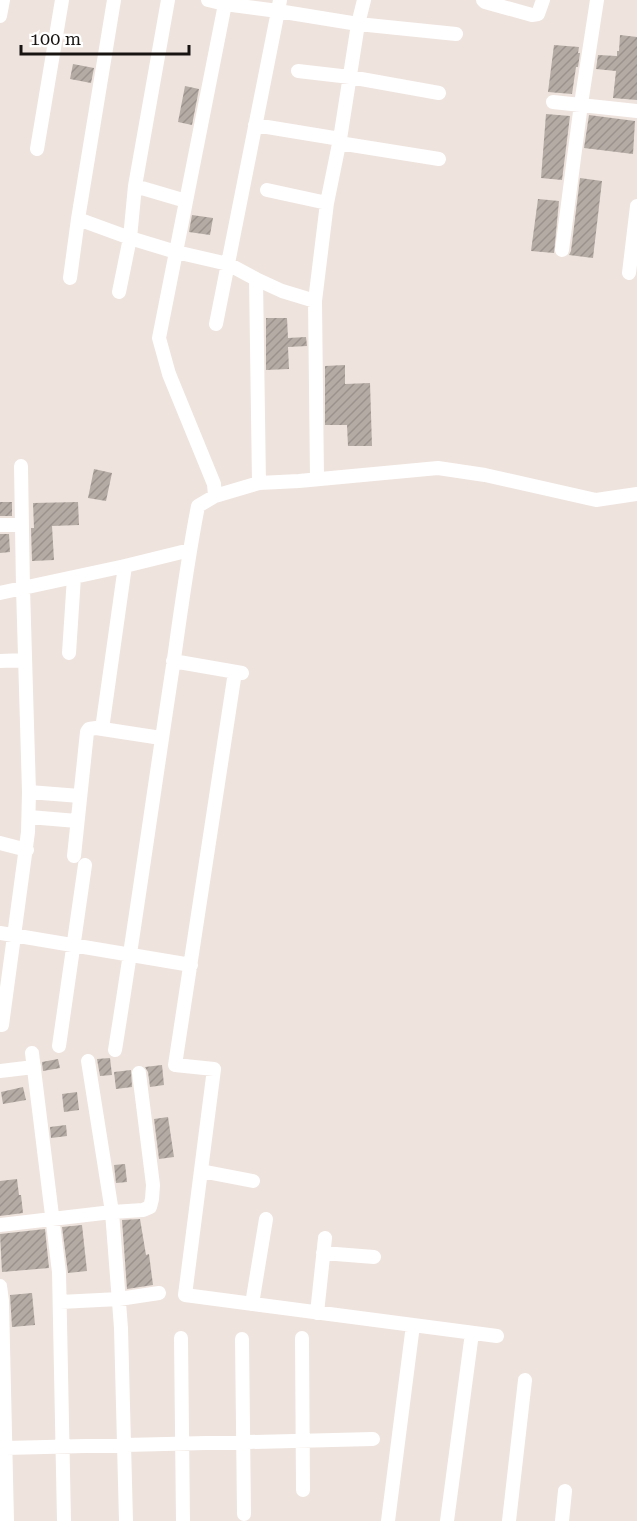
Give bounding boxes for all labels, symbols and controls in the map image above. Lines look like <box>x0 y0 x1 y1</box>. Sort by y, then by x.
scale bar <box>21 18 189 56</box>
text: 100 m <box>30 28 81 49</box>

